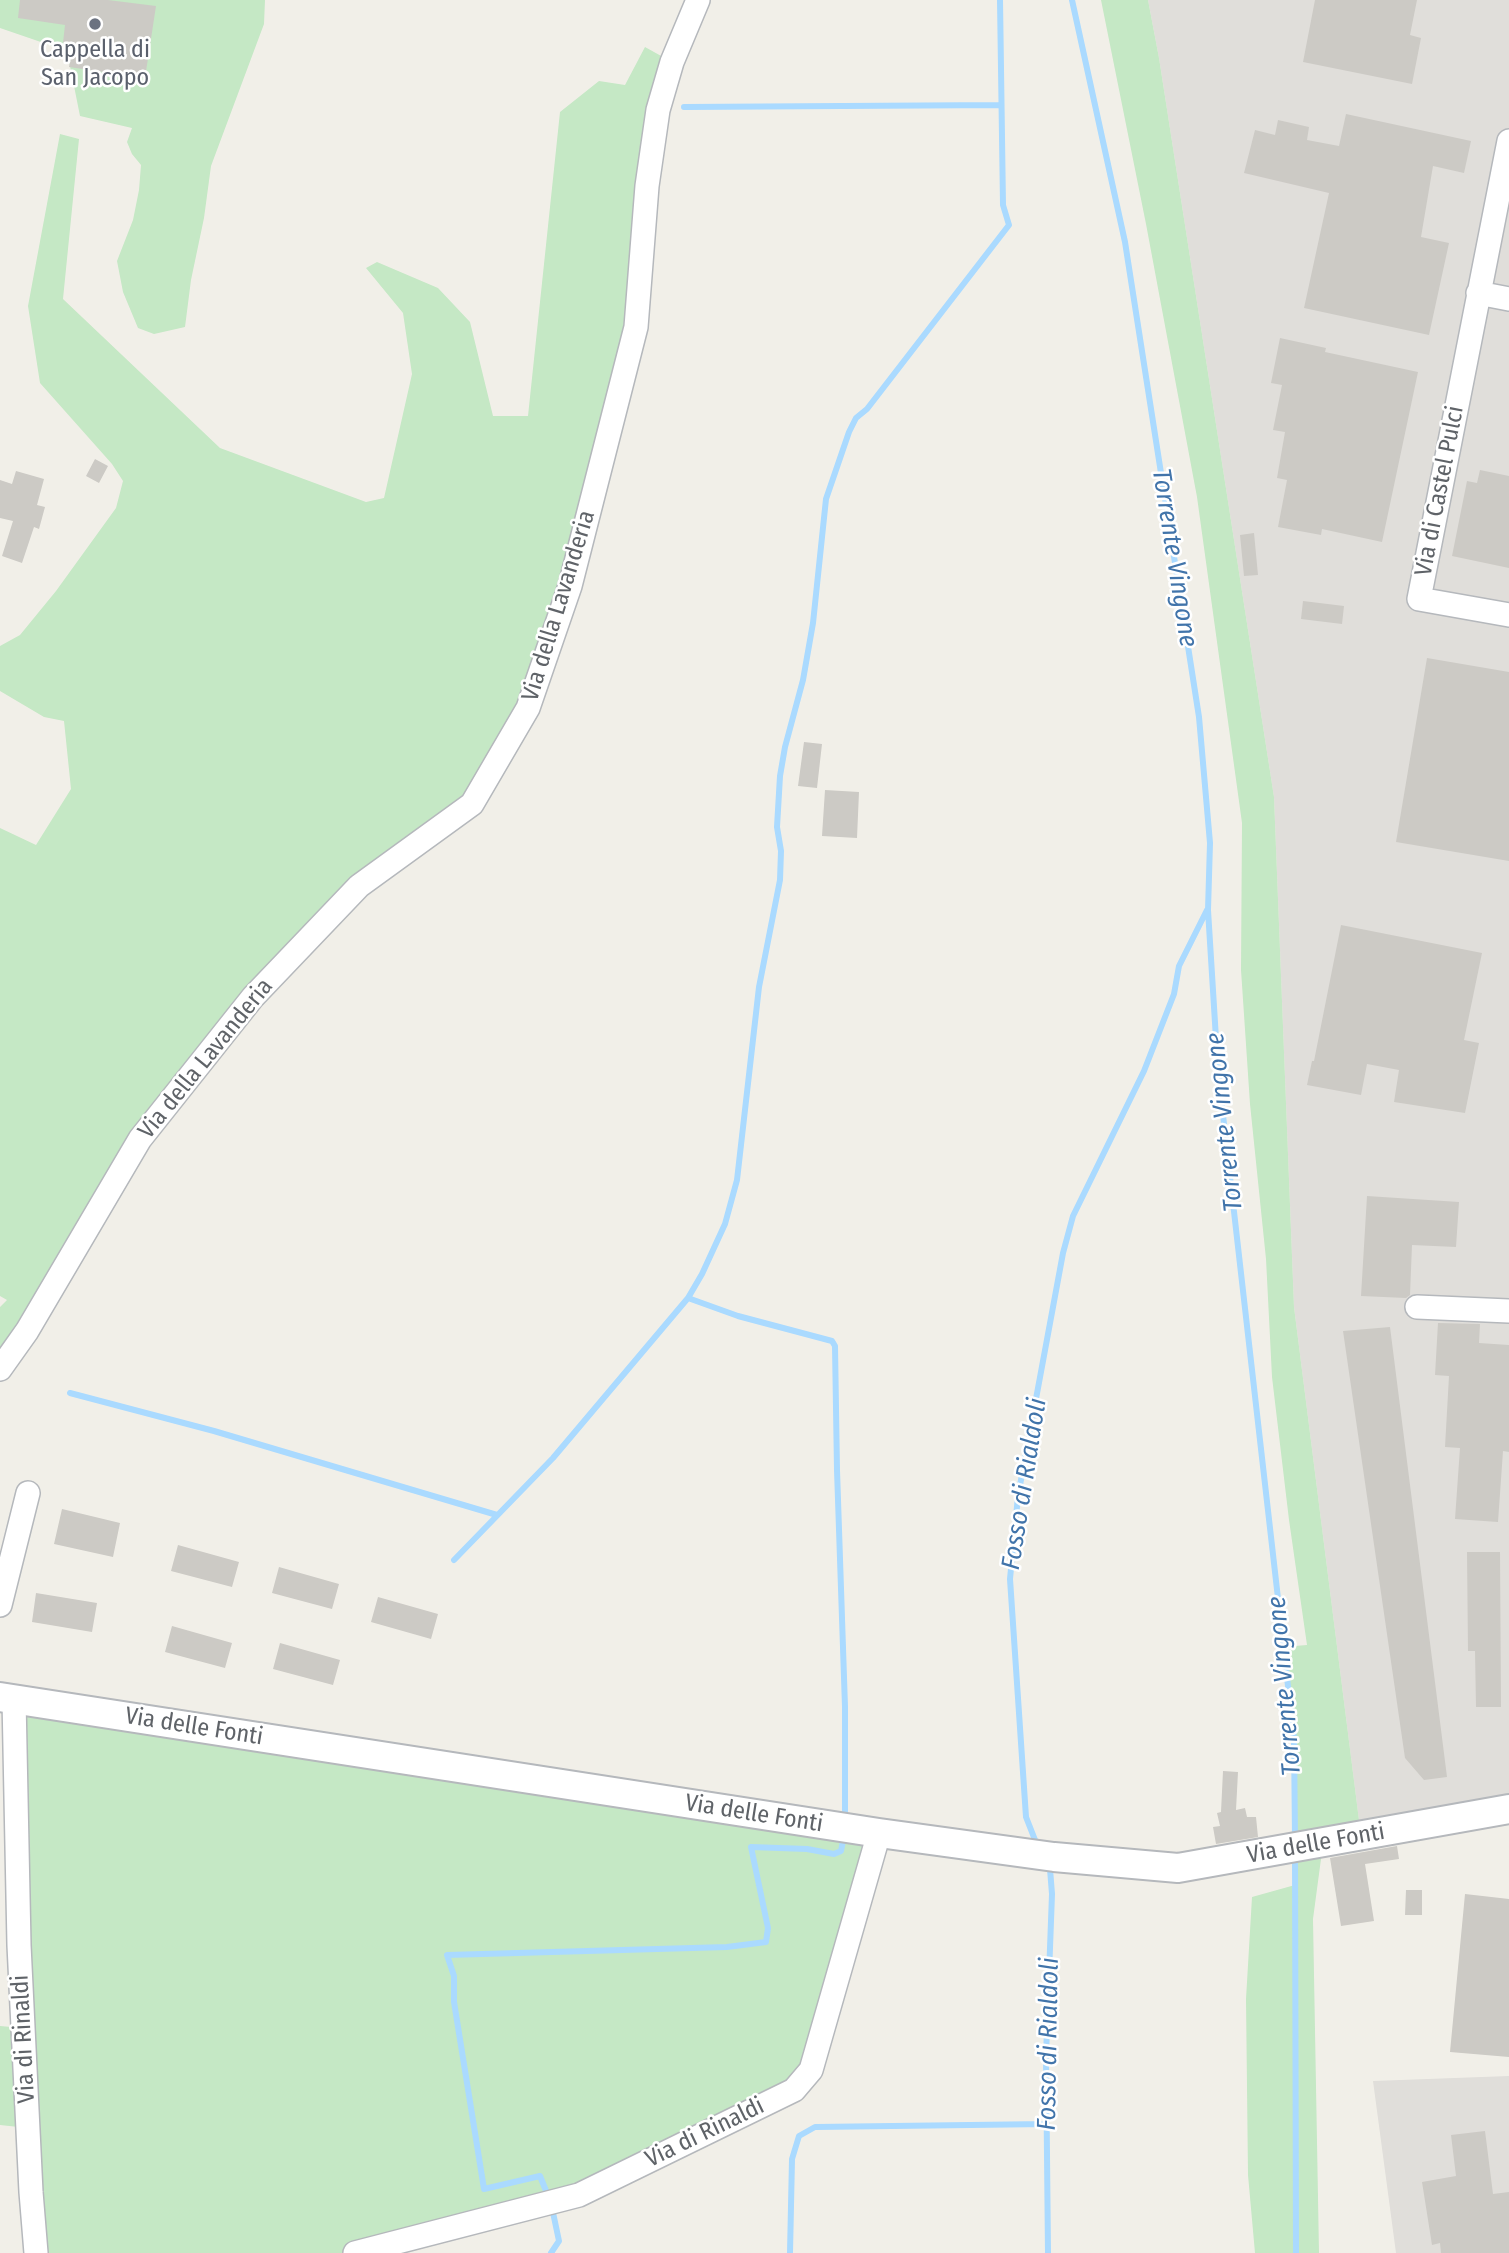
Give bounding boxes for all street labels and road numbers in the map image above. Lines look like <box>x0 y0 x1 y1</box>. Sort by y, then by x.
street label: Via di Castel Pulci <box>1409 404 1471 578</box>
street label: Via della Lavanderia <box>516 507 602 705</box>
street label: Via della Lavanderia <box>133 973 279 1145</box>
street label: Via delle Fonti <box>123 1702 265 1752</box>
street label: Via delle Fonti <box>683 1789 825 1839</box>
street label: Via delle Fonti <box>1245 1818 1387 1870</box>
street label: Via di Rinaldi <box>6 1974 42 2104</box>
street label: Via di Rinaldi <box>641 2092 769 2174</box>

